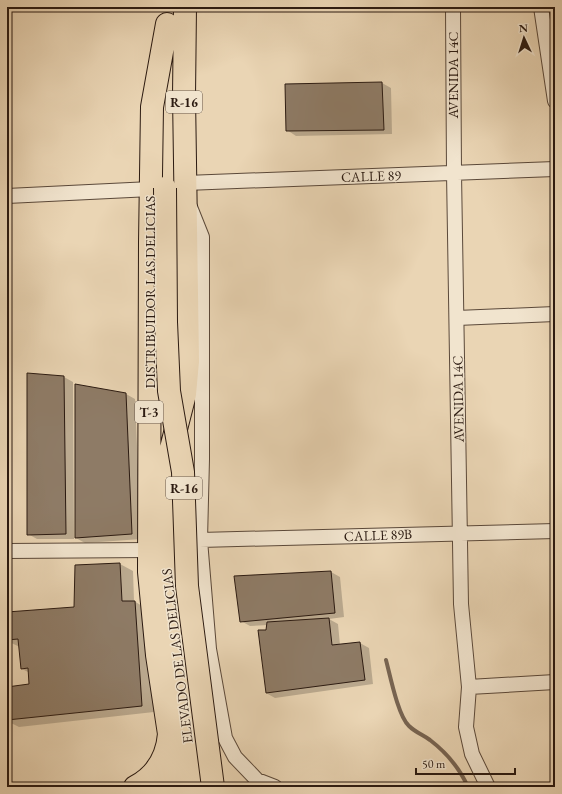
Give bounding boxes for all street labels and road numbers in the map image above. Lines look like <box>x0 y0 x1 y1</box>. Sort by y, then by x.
street label: AVENIDA 14C <box>444 32 462 119</box>
road number: R-16 <box>166 91 202 113</box>
street label: CALLE 89 <box>341 166 402 186</box>
street label: DISTRIBUIDOR LAS DELICIAS <box>141 196 159 388</box>
street label: AVENIDA 14C <box>448 355 468 444</box>
road number: T-3 <box>135 401 163 423</box>
road number: R-16 <box>166 477 202 499</box>
street label: CALLE 89B <box>344 525 412 545</box>
street label: ELEVADO DE LAS DELICIAS <box>157 568 197 744</box>

